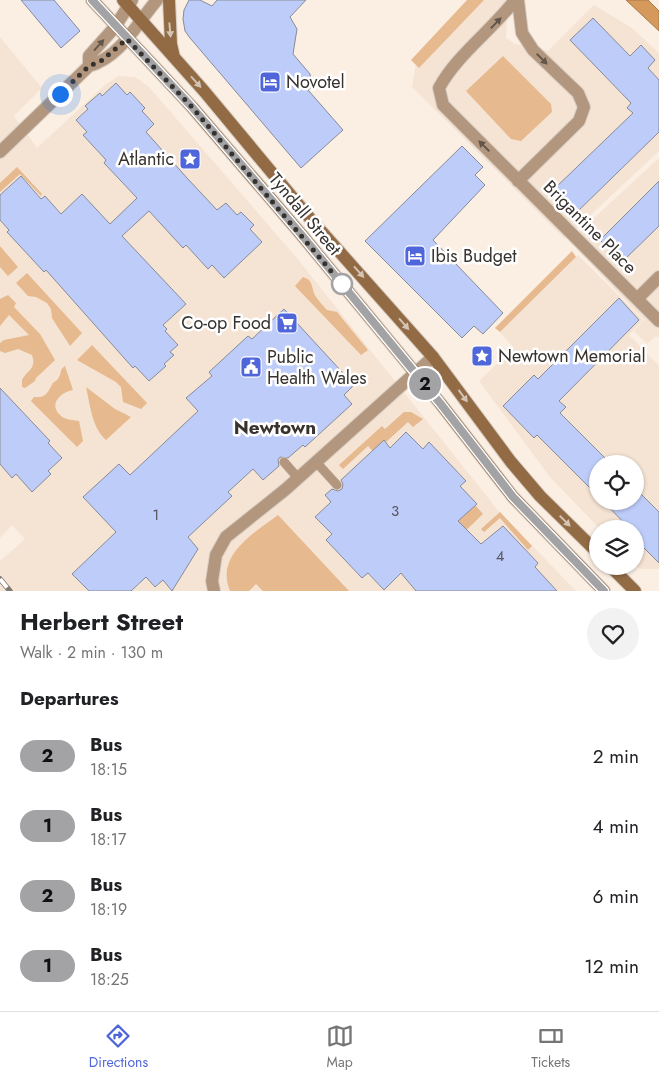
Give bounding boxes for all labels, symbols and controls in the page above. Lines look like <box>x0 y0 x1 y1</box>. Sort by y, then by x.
one-way arrow <box>490 17 502 29</box>
one-way arrow <box>166 23 174 39</box>
one-way arrow <box>93 39 104 51</box>
one-way arrow <box>536 52 548 64</box>
place label: Novotel <box>286 69 345 95</box>
hotel icon: Novotel <box>258 70 282 94</box>
one-way arrow <box>190 76 202 88</box>
your location <box>48 82 73 107</box>
one-way arrow <box>478 140 490 152</box>
place label: Atlantic <box>118 146 174 172</box>
place icon: Atlantic <box>178 147 202 171</box>
street label: Tyndall Street <box>263 167 348 261</box>
street label: Brigantine Place <box>537 174 643 280</box>
place label: Ibis Budget <box>431 243 517 269</box>
hotel icon: Ibis Budget <box>403 244 427 268</box>
one-way arrow <box>353 266 365 278</box>
unlabelled marker <box>331 273 353 295</box>
place label: Co-op Food <box>181 310 271 336</box>
supermarket icon: Co-op Food <box>275 311 299 335</box>
one-way arrow <box>398 318 409 330</box>
place label: Newtown Memorial <box>498 343 646 369</box>
place label: Public Health Wales <box>267 344 366 391</box>
place icon: Newtown Memorial <box>470 344 494 368</box>
public building icon: Public Health Wales <box>239 355 263 379</box>
line badge: 2 <box>409 368 441 400</box>
text: 2 <box>419 371 431 397</box>
one-way arrow <box>457 389 468 402</box>
district label: Newtown <box>234 414 316 441</box>
map controls <box>589 455 644 575</box>
button: locate <box>589 455 644 510</box>
house number: 3 <box>391 500 399 522</box>
house number: 1 <box>153 504 159 526</box>
one-way arrow <box>559 515 571 527</box>
button: layers <box>589 520 644 575</box>
house number: 4 <box>496 545 505 567</box>
text: Herbert Street <box>20 604 183 639</box>
button: heart <box>587 608 639 660</box>
text: Walk · 2 min · 130 m <box>20 641 163 664</box>
text: Departures <box>20 685 119 712</box>
text: Bus <box>90 731 122 758</box>
text: 2 <box>42 743 53 769</box>
text: 2 min <box>593 743 639 770</box>
text: 18:15 <box>90 758 127 781</box>
text: Bus <box>90 801 122 828</box>
text: 1 <box>43 813 52 839</box>
text: 4 min <box>592 813 639 840</box>
text: 18:17 <box>90 828 126 851</box>
text: Bus <box>90 871 122 898</box>
text: 2 <box>42 883 53 909</box>
text: 6 min <box>593 883 639 910</box>
text: 18:19 <box>90 898 127 921</box>
text: Bus <box>90 941 122 968</box>
text: 1 <box>43 953 52 979</box>
text: 12 min <box>584 953 639 980</box>
text: 18:25 <box>90 968 129 991</box>
tab: Directions <box>89 1022 148 1072</box>
tab: Map <box>326 1022 354 1072</box>
tab: Tickets <box>531 1022 570 1072</box>

